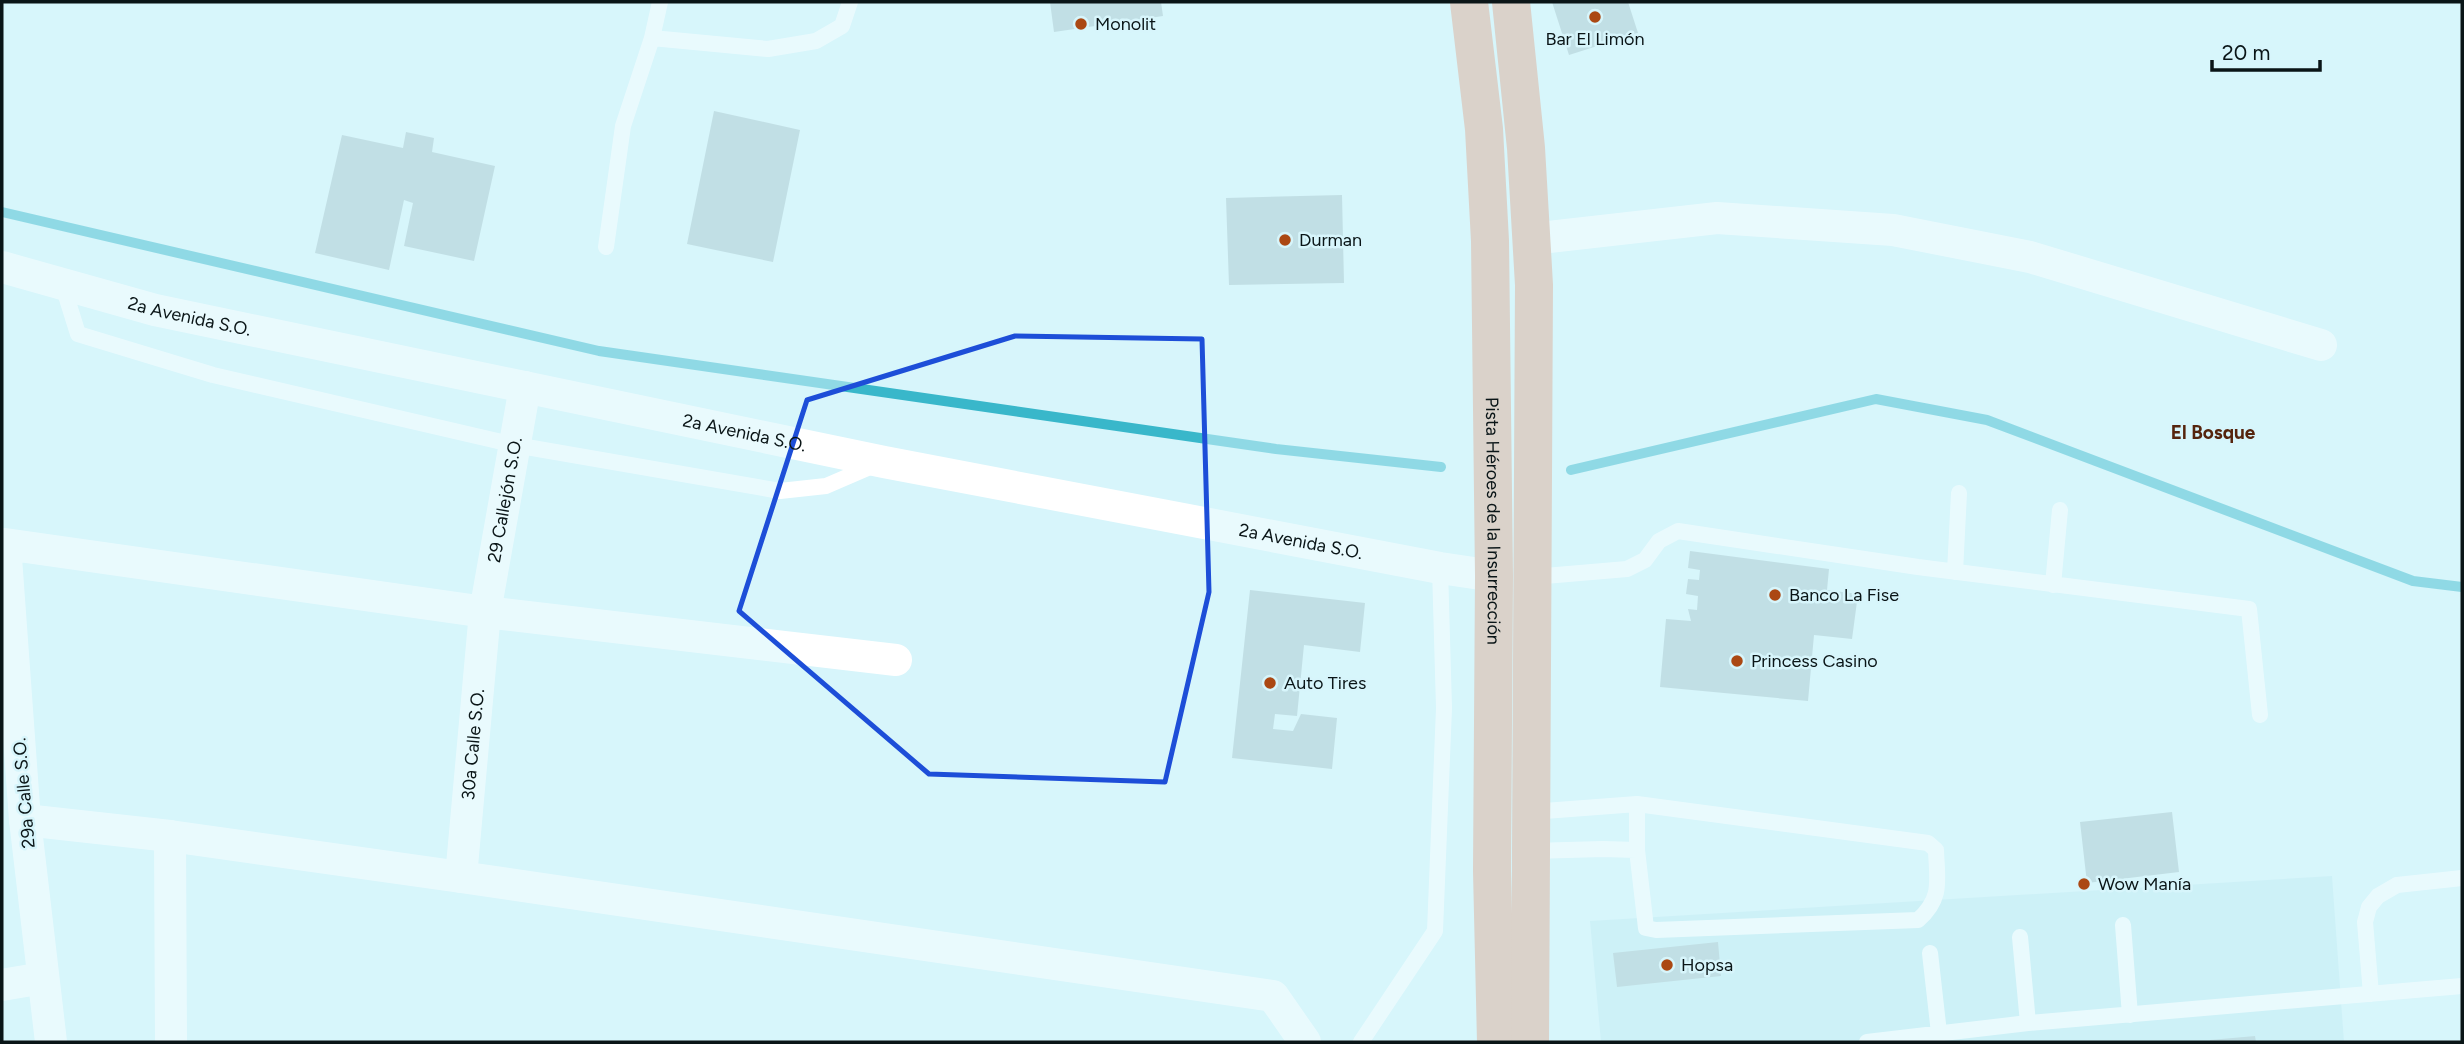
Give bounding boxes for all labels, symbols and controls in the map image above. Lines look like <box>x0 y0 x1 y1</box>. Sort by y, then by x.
marker: Bar El Limón <box>1587 9 1603 25</box>
place label: Monolit <box>1095 13 1156 35</box>
marker: Monolit <box>1073 16 1089 32</box>
place label: Bar El Limón <box>1545 28 1645 50</box>
scale bar <box>2212 28 2320 72</box>
text: 20 m <box>2222 40 2270 65</box>
place label: Durman <box>1299 229 1362 251</box>
marker: Durman <box>1277 232 1293 248</box>
street label: 2a Avenida S.O. <box>125 292 253 341</box>
street label: Pista Héroes de la Insurrección <box>1481 397 1505 645</box>
street label: 2a Avenida S.O. <box>681 409 808 456</box>
district label: El Bosque <box>2171 421 2256 444</box>
street label: 29 Callejón S.O. <box>483 435 527 564</box>
street label: 2a Avenida S.O. <box>1237 519 1365 564</box>
place label: Banco La Fise <box>1789 584 1899 606</box>
marker: Banco La Fise <box>1767 587 1783 603</box>
place label: Princess Casino <box>1751 650 1878 672</box>
marker: Princess Casino <box>1729 653 1745 669</box>
place label: Auto Tires <box>1284 672 1366 694</box>
marker: Auto Tires <box>1262 675 1278 691</box>
street label: 30a Calle S.O. <box>457 688 489 801</box>
street label: 29a Calle S.O. <box>8 737 40 849</box>
place label: Wow Manía <box>2098 873 2191 895</box>
marker: Wow Manía <box>2076 876 2092 892</box>
place label: Hopsa <box>1681 954 1733 976</box>
marker: Hopsa <box>1659 957 1675 973</box>

